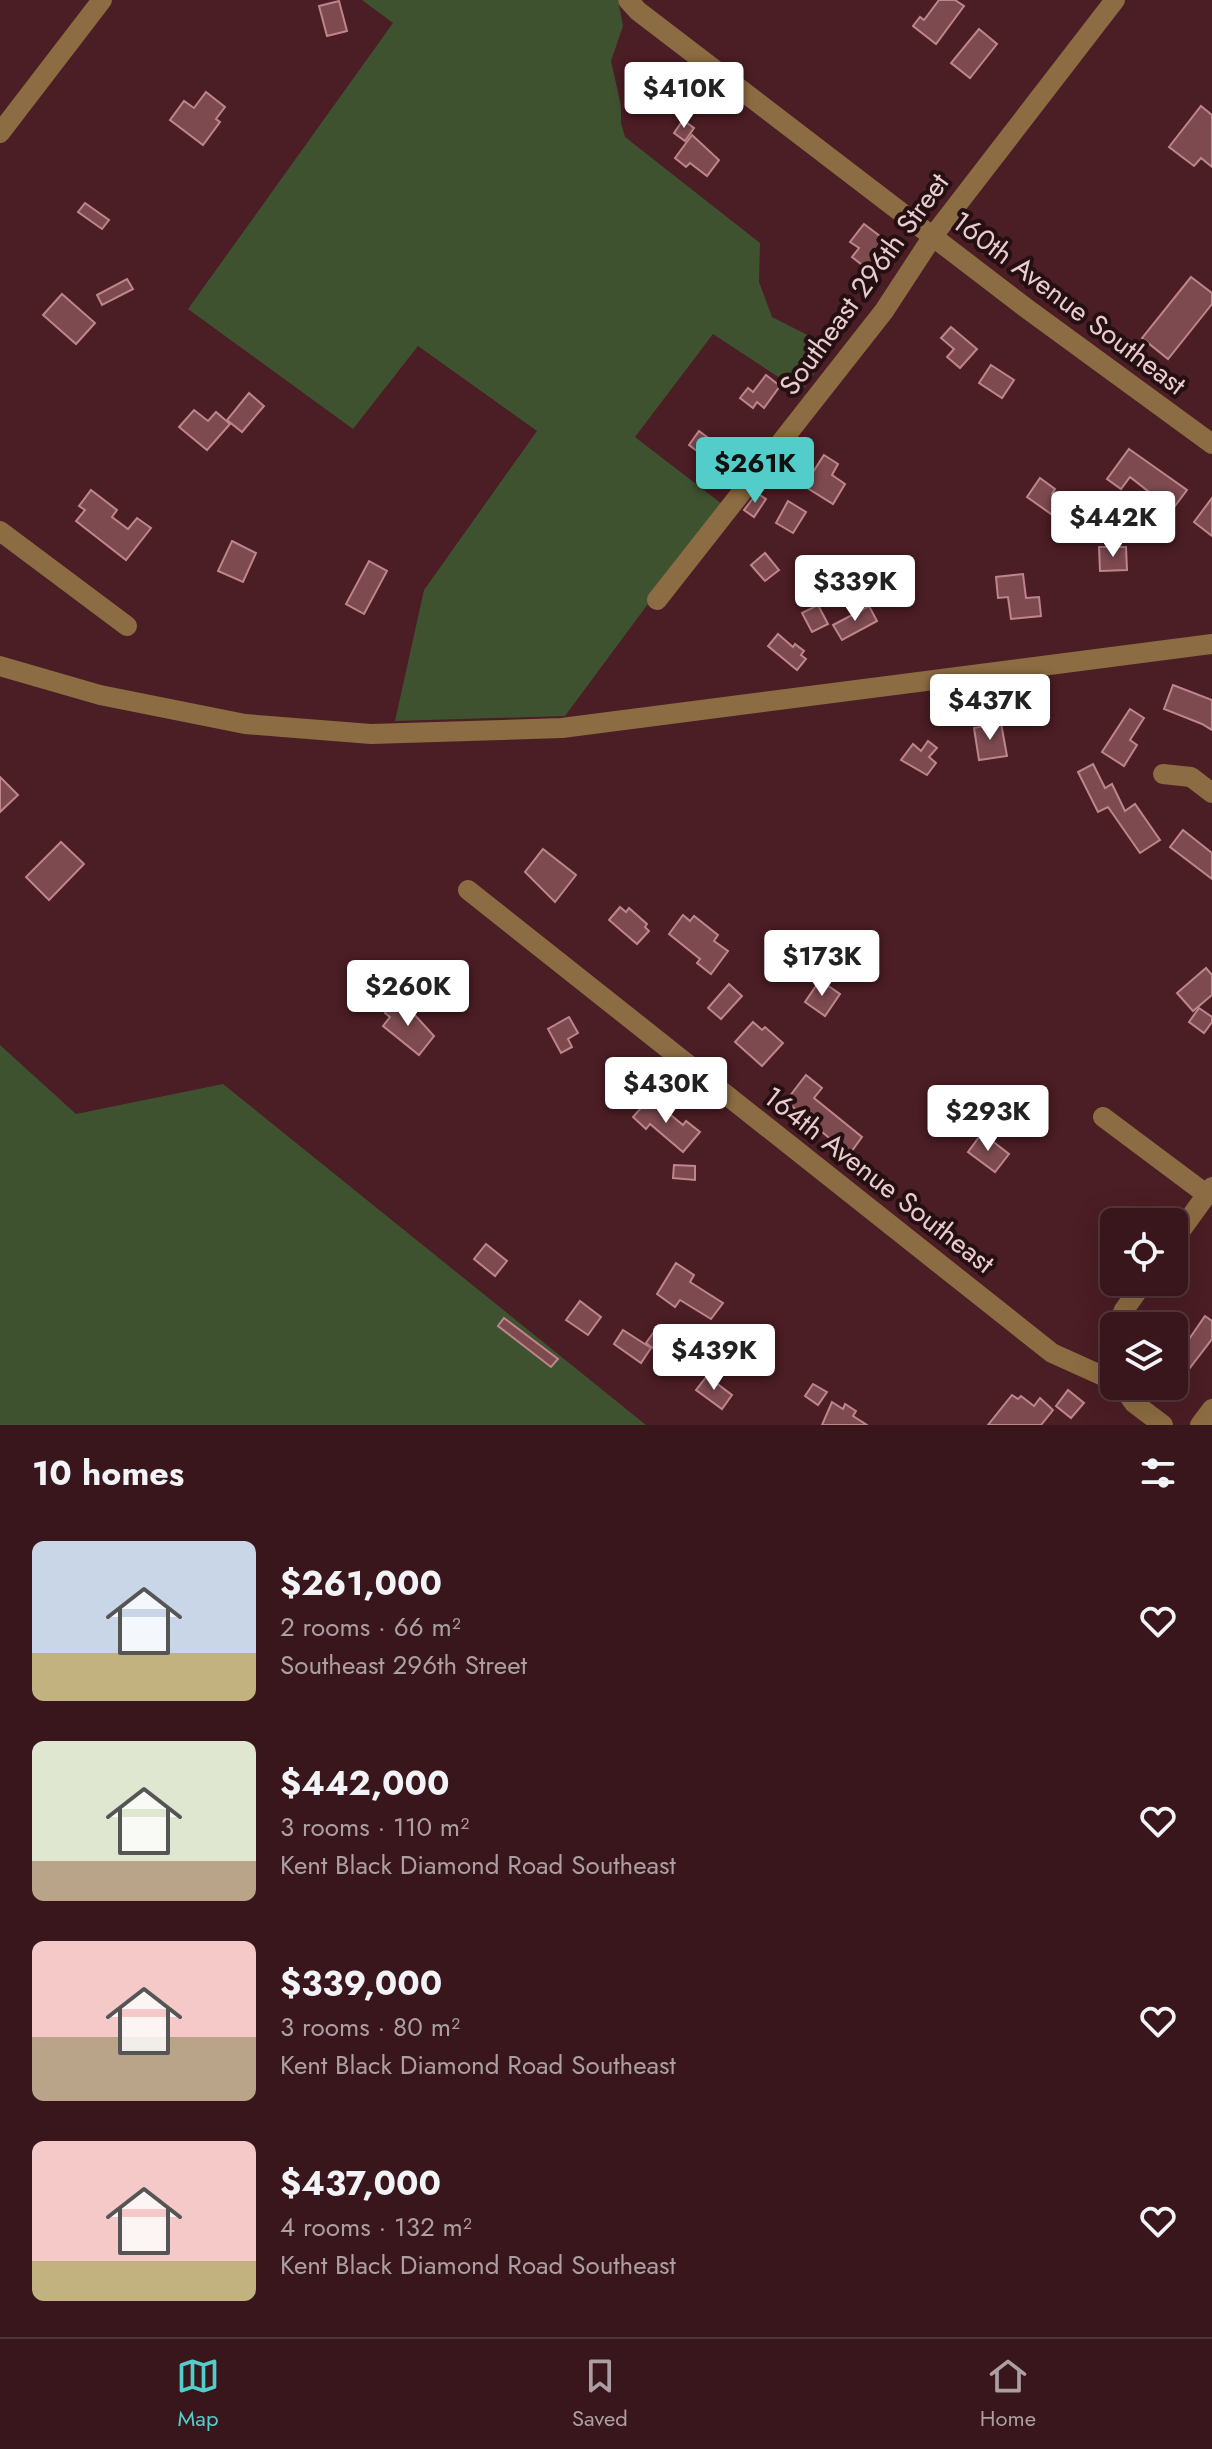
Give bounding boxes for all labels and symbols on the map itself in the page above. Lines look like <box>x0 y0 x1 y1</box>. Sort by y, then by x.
pin: $410K <box>628 62 740 130</box>
street label: Southeast 296th Street <box>769 164 959 404</box>
street label: 160th Avenue Southeast <box>943 201 1195 405</box>
pin: $261K <box>699 437 811 505</box>
pin: $442K <box>1057 491 1169 559</box>
pin: $339K <box>799 555 911 623</box>
pin: $437K <box>934 674 1046 742</box>
pin: $173K <box>766 930 878 998</box>
pin: $260K <box>352 960 464 1028</box>
pin: $430K <box>610 1057 722 1125</box>
street label: 164th Avenue Southeast <box>755 1077 1003 1283</box>
pin: $293K <box>932 1085 1044 1153</box>
pin: $439K <box>658 1324 770 1392</box>

